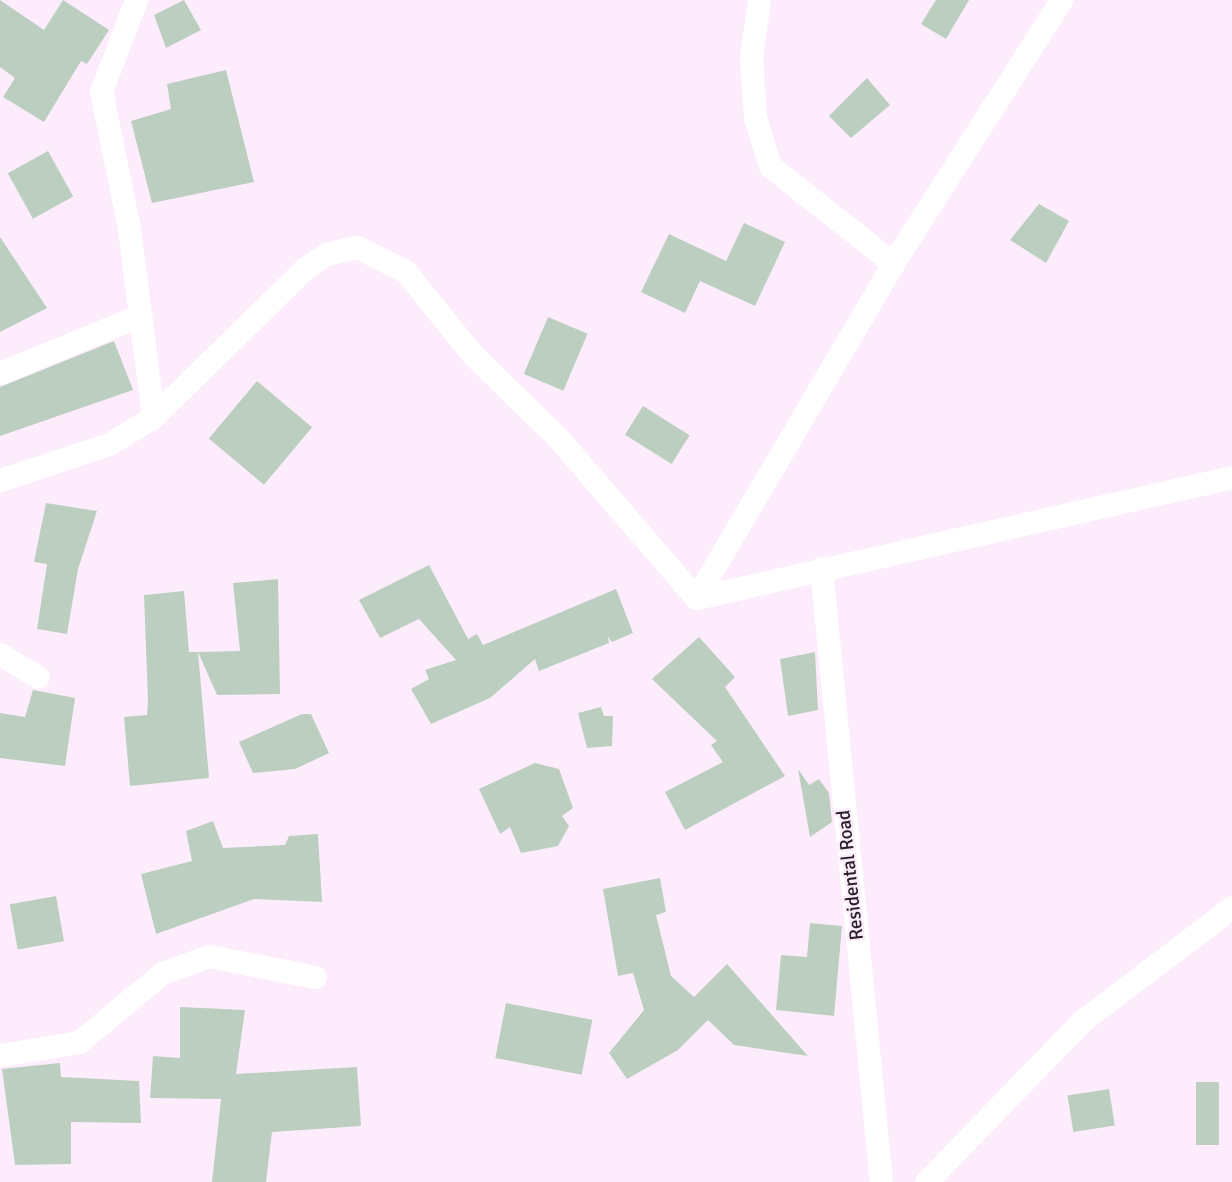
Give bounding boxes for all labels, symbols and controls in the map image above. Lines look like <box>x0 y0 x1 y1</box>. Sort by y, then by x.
street label: Residental Road <box>833 809 869 941</box>

